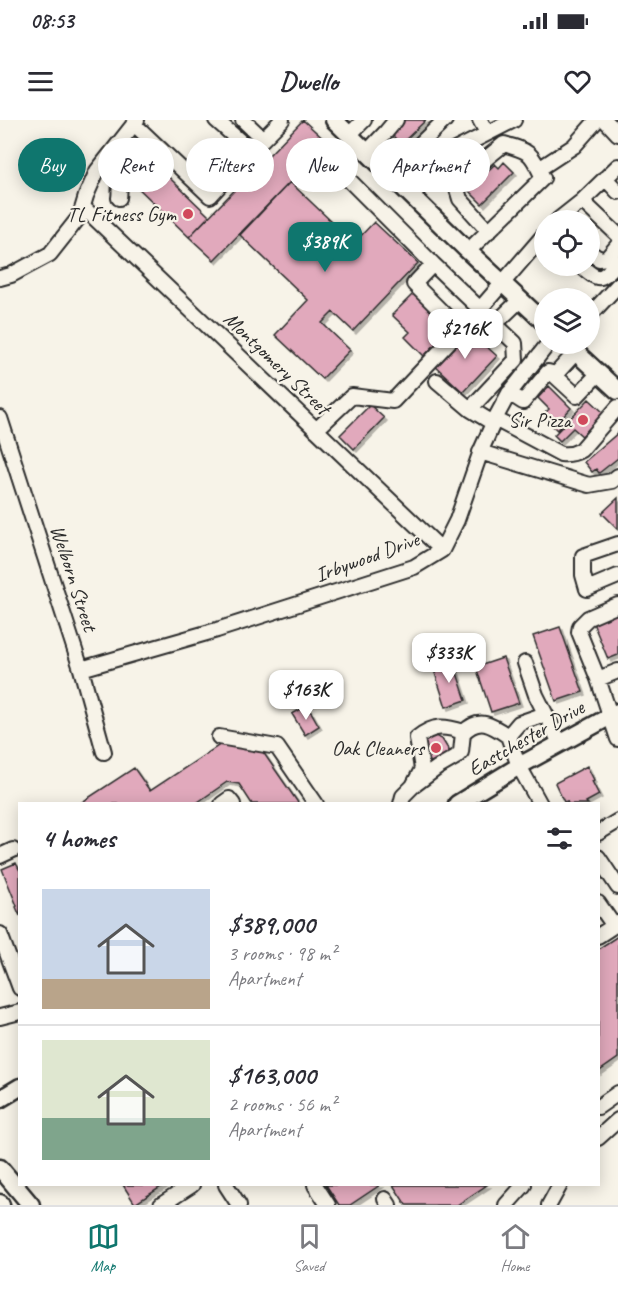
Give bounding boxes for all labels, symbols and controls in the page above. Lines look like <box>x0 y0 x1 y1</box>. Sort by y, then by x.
text: 08:53 <box>30 7 74 35</box>
text: Dwello <box>280 64 338 98</box>
icon: menu <box>24 65 57 98</box>
icon: heart <box>561 65 594 98</box>
chip: Buy <box>18 138 86 192</box>
chip: Rent <box>98 138 174 192</box>
chip: Filters <box>186 138 274 192</box>
chip: New <box>286 138 358 192</box>
chip: Apartment <box>370 138 490 192</box>
place label: TL Fitness Gym <box>67 201 177 227</box>
marker: TL Fitness Gym <box>181 207 195 221</box>
map controls <box>534 210 600 354</box>
button: locate <box>534 210 600 276</box>
pin: $389K <box>283 222 367 273</box>
text: $389K <box>302 229 348 254</box>
button: layers <box>534 288 600 354</box>
street label: Montgomery Street <box>218 306 338 422</box>
pin: $216K <box>423 309 507 360</box>
text: $216K <box>442 316 488 341</box>
place label: Sir Pizza <box>508 407 573 433</box>
marker: Sir Pizza <box>576 413 590 427</box>
street label: Welborn Street <box>45 522 104 636</box>
street label: Irbywood Drive <box>312 525 424 588</box>
pin: $333K <box>407 633 491 684</box>
text: $333K <box>426 640 472 665</box>
pin: $163K <box>264 670 348 721</box>
text: $163K <box>283 677 329 702</box>
street label: Eastchester Drive <box>463 694 590 782</box>
place label: Oak Cleaners <box>332 735 426 761</box>
marker: Oak Cleaners <box>429 741 443 755</box>
text: 4 homes <box>42 822 115 855</box>
icon: filters <box>543 822 576 855</box>
text: $389,000 <box>228 908 315 941</box>
icon: home <box>90 913 162 985</box>
text: 3 rooms · 98 m² <box>228 941 336 966</box>
text: Apartment <box>228 966 301 991</box>
text: $163,000 <box>228 1059 316 1092</box>
icon: home <box>90 1064 162 1136</box>
text: 2 rooms · 56 m² <box>228 1092 336 1117</box>
text: Apartment <box>228 1117 301 1142</box>
tab: Map <box>87 1220 120 1276</box>
tab: Saved <box>293 1220 326 1276</box>
tab: Home <box>499 1220 532 1276</box>

